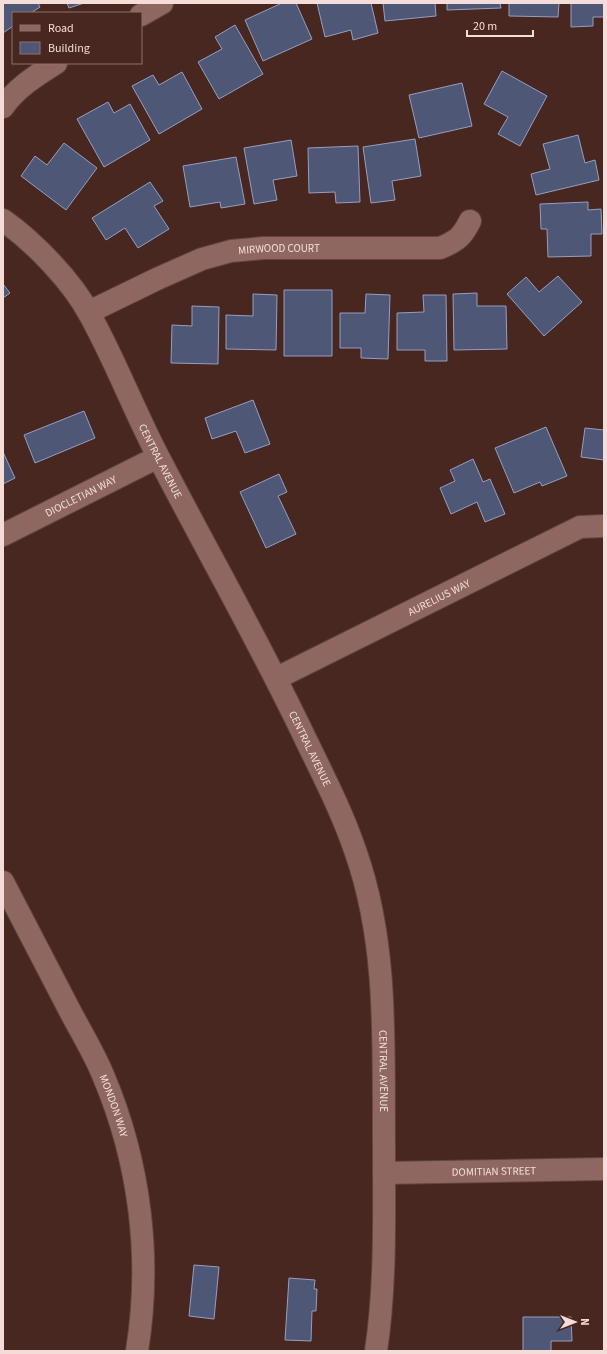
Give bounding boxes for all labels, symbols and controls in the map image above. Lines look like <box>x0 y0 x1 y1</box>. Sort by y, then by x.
legend <box>12 12 142 64</box>
scale bar <box>467 12 533 38</box>
text: 20 m <box>473 18 497 35</box>
text: Road <box>48 20 74 37</box>
text: Building <box>48 40 90 57</box>
street label: MIRWOOD COURT <box>237 241 320 258</box>
street label: CENTRAL AVENUE <box>135 421 186 501</box>
street label: DIOCLETIAN WAY <box>42 471 120 520</box>
street label: AURELIUS WAY <box>405 575 473 619</box>
street label: CENTRAL AVENUE <box>285 708 335 789</box>
street label: CENTRAL AVENUE <box>376 1030 391 1112</box>
street label: MONDON WAY <box>96 1072 132 1139</box>
street label: DOMITIAN STREET <box>452 1163 536 1179</box>
north arrow <box>555 1302 595 1342</box>
text: N <box>577 1318 592 1326</box>

